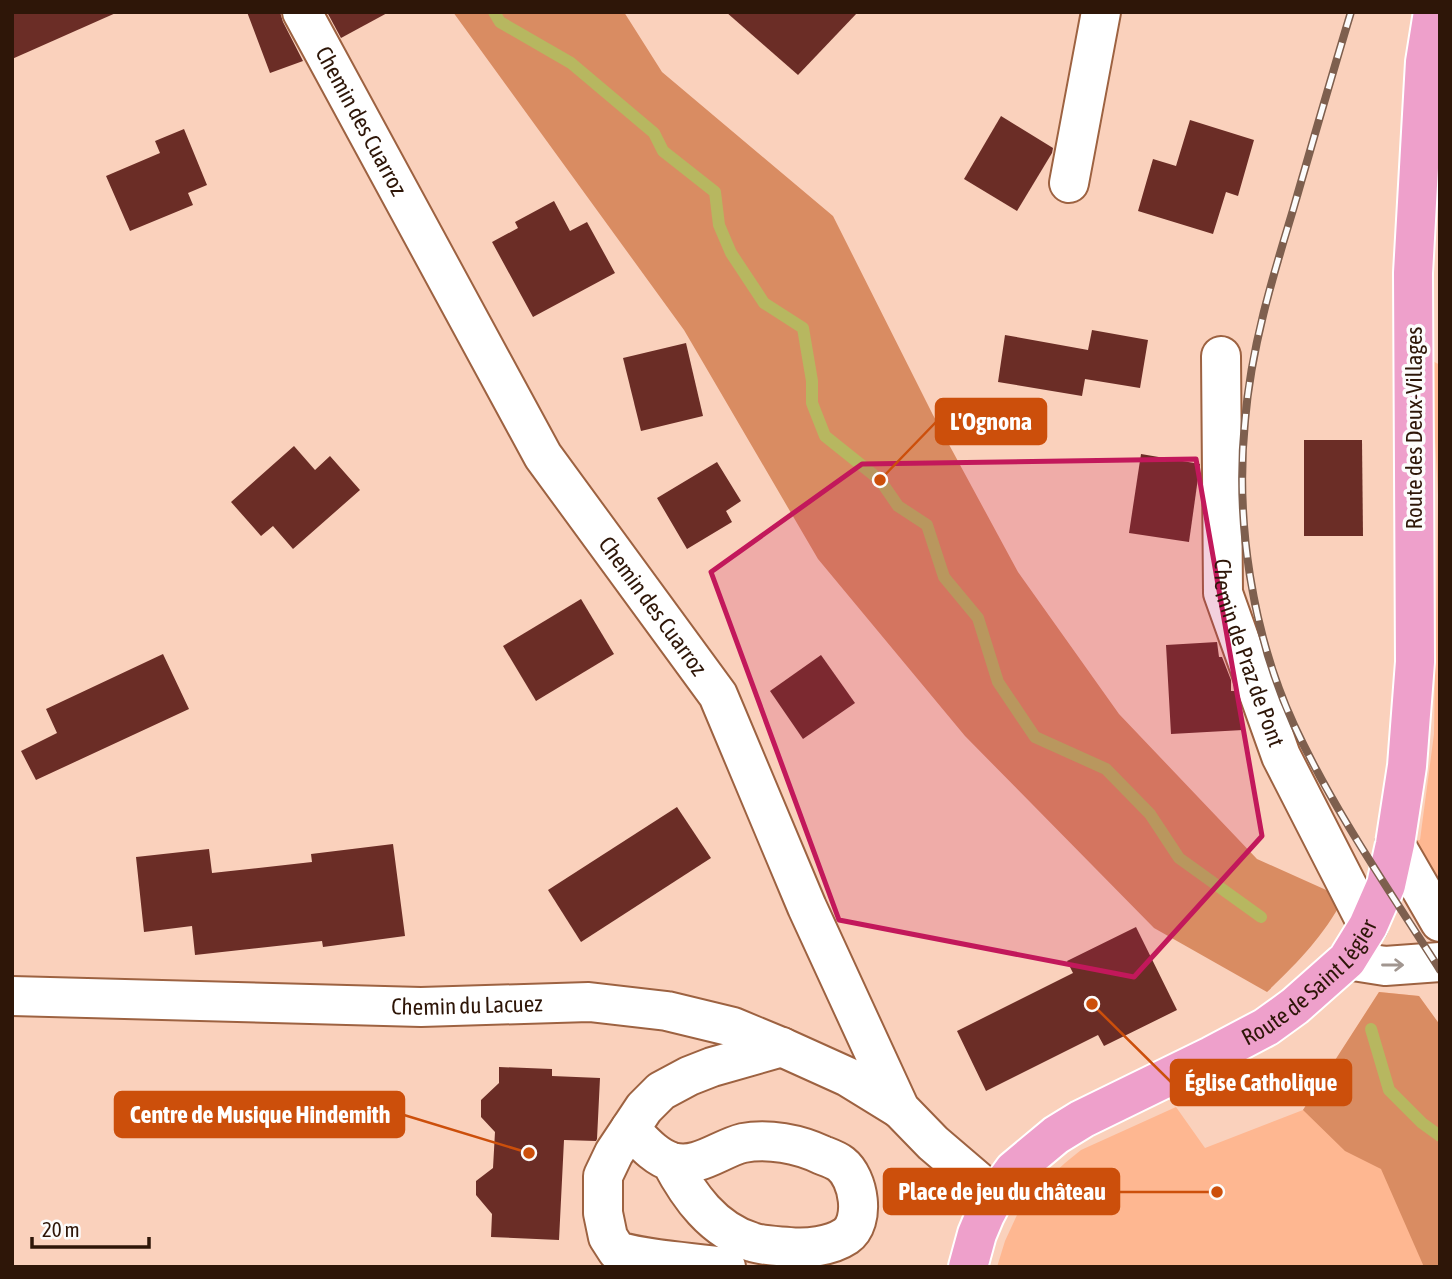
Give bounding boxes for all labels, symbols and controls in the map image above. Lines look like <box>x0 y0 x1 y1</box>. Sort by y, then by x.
street label: Chemin des Cuarroz <box>310 42 412 200</box>
street label: Route des Deux-Villages <box>1401 327 1427 529</box>
callout: L'Ognona <box>936 399 1046 444</box>
text: L'Ognona <box>950 408 1032 435</box>
street label: Chemin des Cuarroz <box>593 532 712 680</box>
street label: Chemin de Praz de Pont <box>1210 559 1290 750</box>
street label: Route de Saint Légier <box>1237 915 1383 1050</box>
one-way arrow <box>1381 958 1404 972</box>
street label: Chemin du Lacuez <box>391 990 543 1020</box>
callout: Église Catholique <box>1171 1060 1351 1105</box>
text: Église Catholique <box>1185 1069 1337 1096</box>
callout: Centre de Musique Hindemith <box>115 1092 404 1137</box>
text: Centre de Musique Hindemith <box>130 1101 390 1128</box>
callout: Place de jeu du château <box>884 1169 1119 1214</box>
text: Place de jeu du château <box>898 1178 1106 1205</box>
scale bar <box>32 1206 149 1250</box>
text: 20 m <box>42 1217 80 1241</box>

